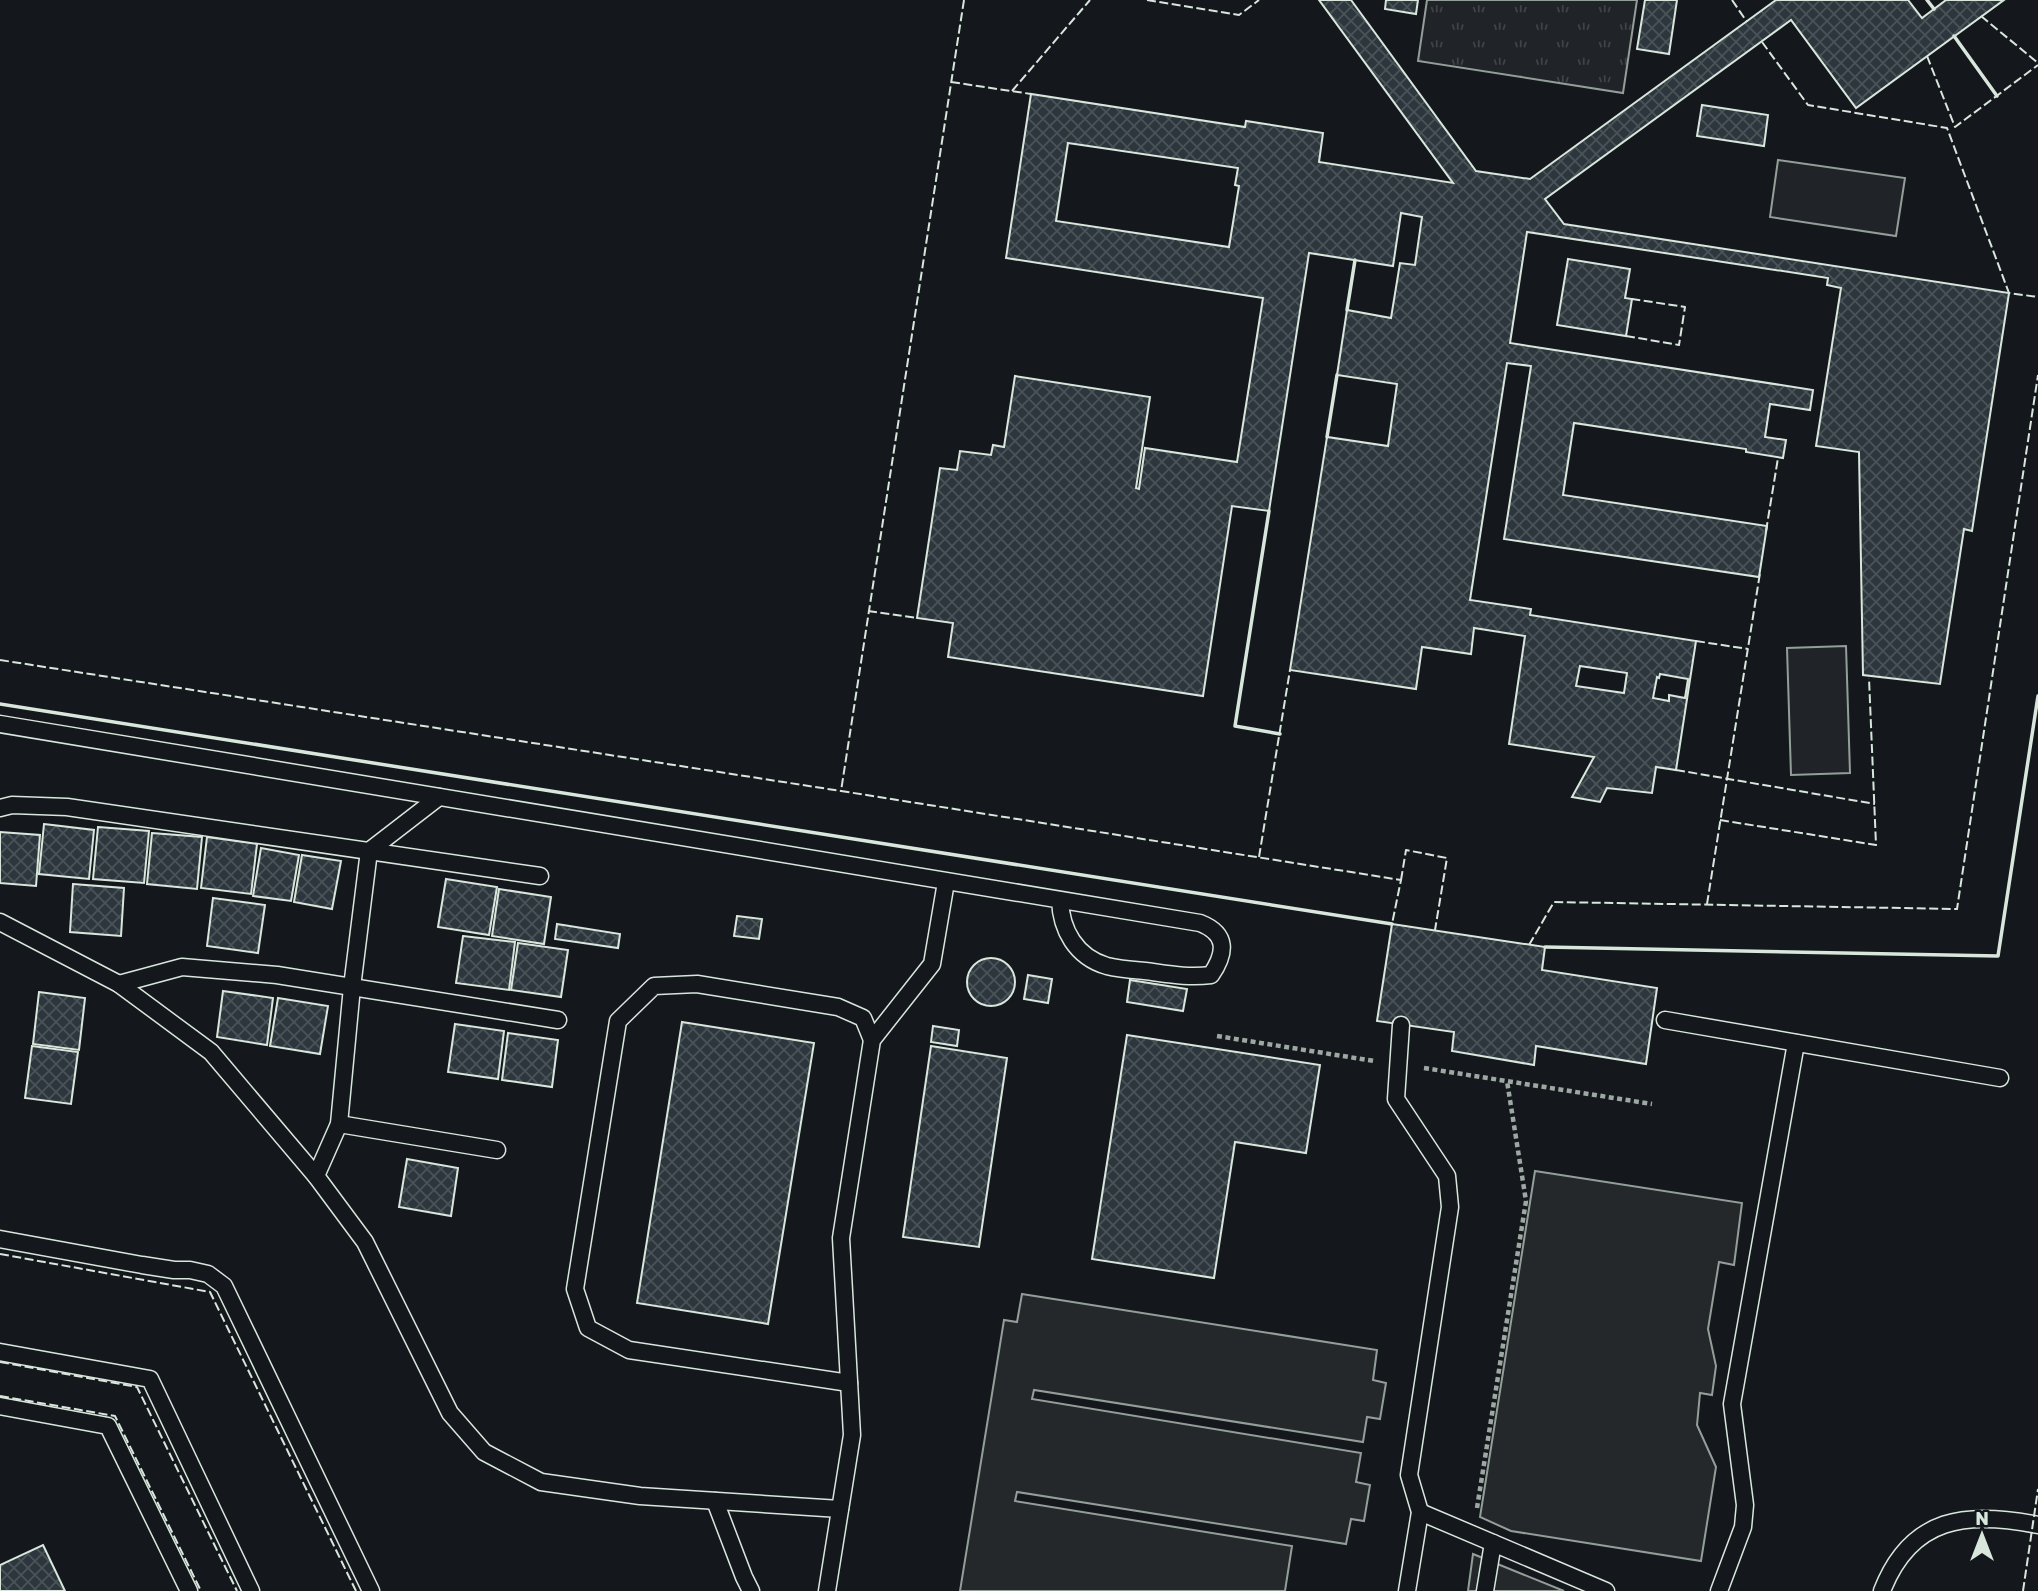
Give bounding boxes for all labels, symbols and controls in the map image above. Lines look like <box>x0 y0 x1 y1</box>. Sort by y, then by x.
north arrow <box>1947 1500 2017 1570</box>
text: N <box>1975 1507 1989 1530</box>

